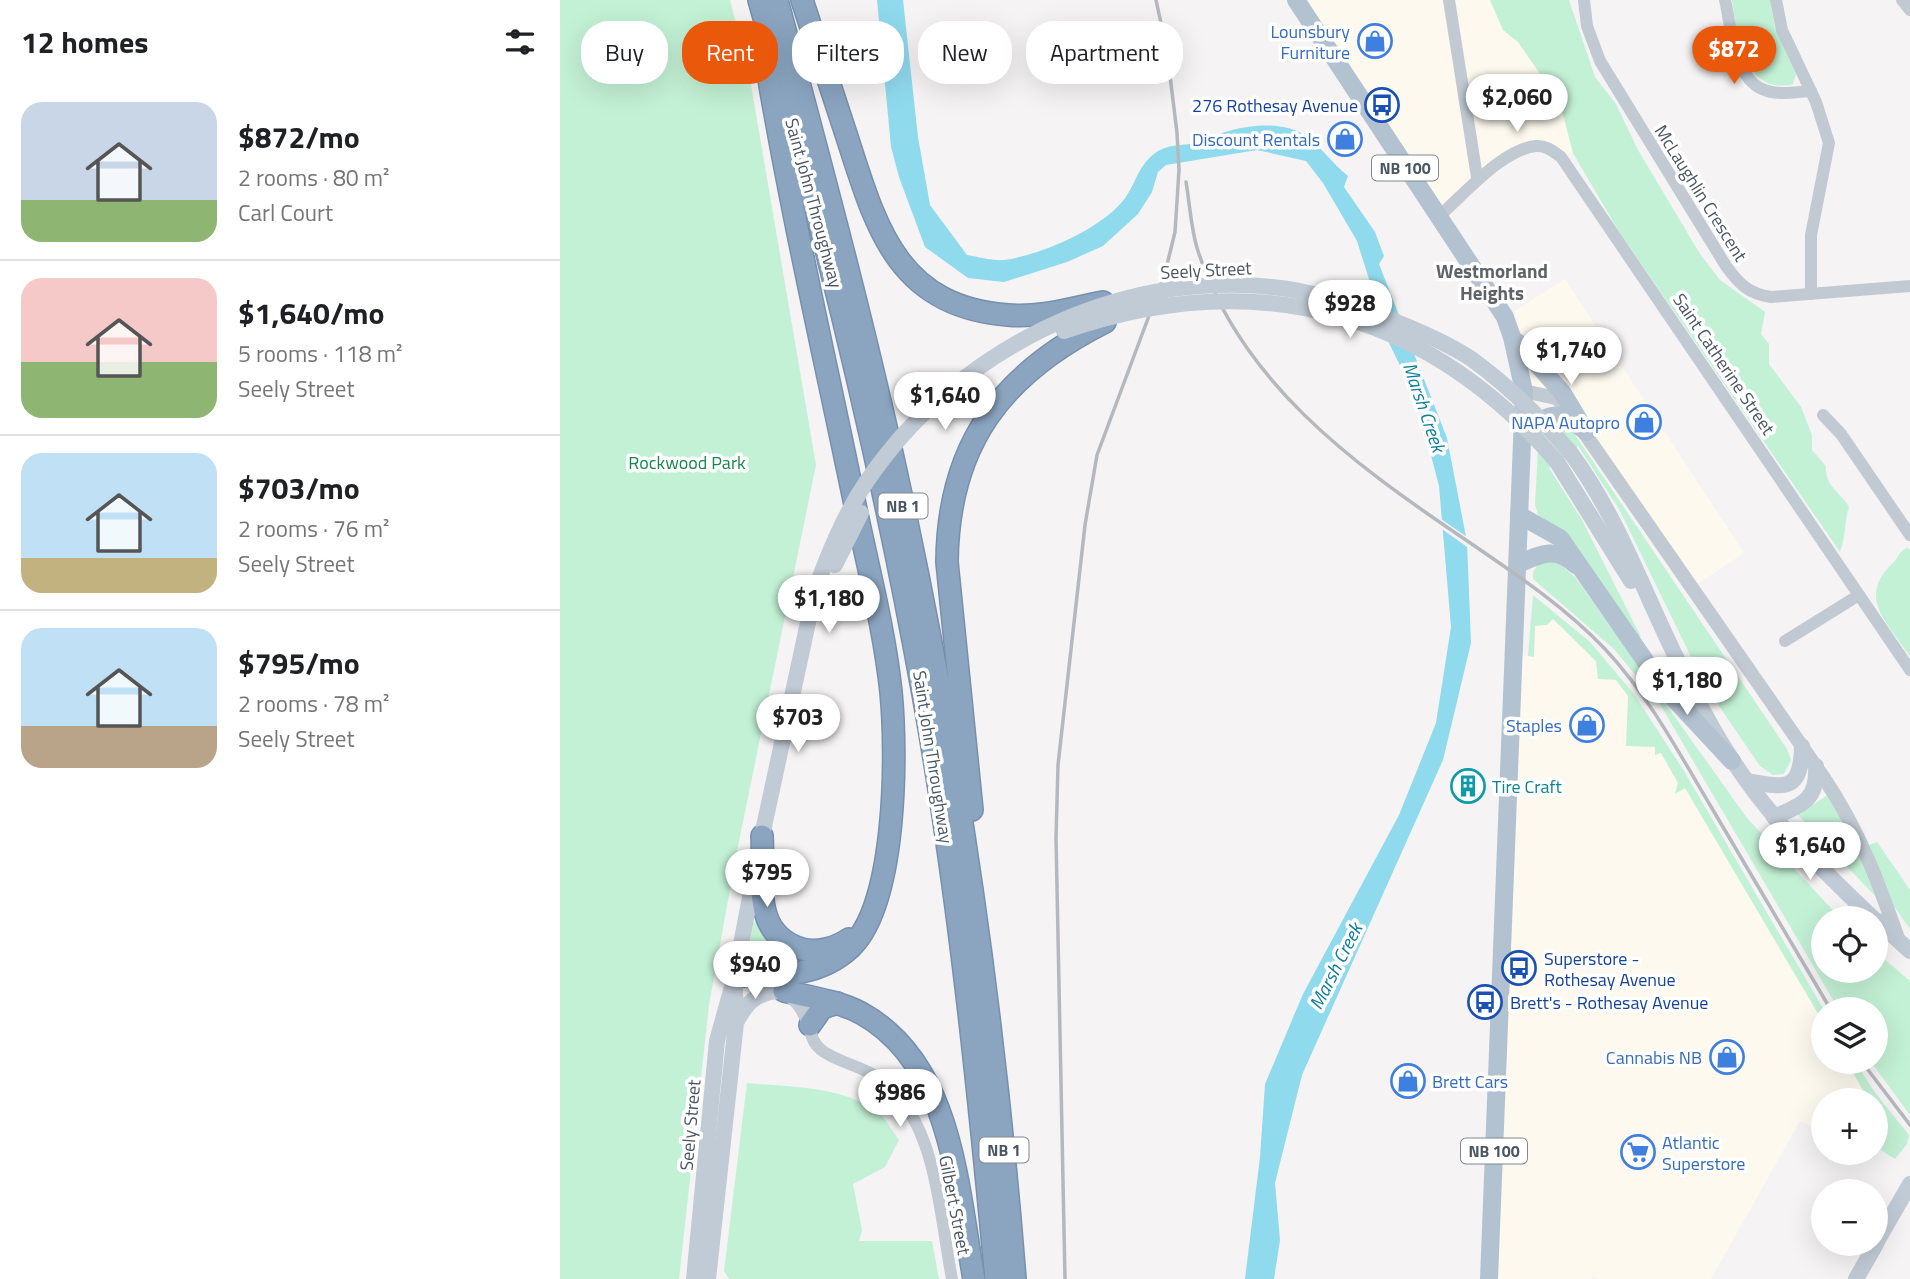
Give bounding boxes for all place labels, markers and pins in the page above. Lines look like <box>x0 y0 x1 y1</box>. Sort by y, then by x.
place label: Lounsbury Furniture <box>1270 18 1350 66</box>
shop icon: Lounsbury Furniture <box>1356 22 1394 60</box>
pin: $872 <box>1693 27 1775 86</box>
pin: $2,060 <box>1460 74 1574 134</box>
bus stop icon: 276 Rothesay Avenue <box>1363 86 1401 124</box>
place label: 276 Rothesay Avenue <box>1192 92 1358 119</box>
shop icon: Discount Rentals <box>1326 120 1364 158</box>
place label: Discount Rentals <box>1192 126 1320 153</box>
pin: $928 <box>1309 280 1391 340</box>
pin: $1,740 <box>1514 328 1628 387</box>
pin: $1,640 <box>888 372 1002 432</box>
shop icon: NAPA Autopro <box>1625 403 1663 441</box>
place label: NAPA Autopro <box>1511 409 1620 436</box>
pin: $1,180 <box>772 576 886 635</box>
pin: $1,180 <box>1630 658 1744 717</box>
pin: $703 <box>757 694 839 754</box>
shop icon: Staples <box>1568 706 1606 744</box>
place label: Staples <box>1506 712 1562 739</box>
building icon: Tire Craft <box>1449 767 1487 805</box>
place label: Tire Craft <box>1492 773 1562 800</box>
pin: $1,640 <box>1753 822 1867 882</box>
pin: $795 <box>726 850 808 909</box>
pin: $940 <box>714 942 796 1001</box>
place label: Superstore - Rothesay Avenue <box>1544 945 1676 993</box>
bus stop icon: Superstore - Rothesay Avenue <box>1500 949 1538 987</box>
bus stop icon: Brett's - Rothesay Avenue <box>1466 983 1504 1021</box>
place label: Brett's - Rothesay Avenue <box>1510 989 1708 1016</box>
shop icon: Cannabis NB <box>1708 1038 1746 1076</box>
place label: Cannabis NB <box>1606 1044 1702 1071</box>
shop icon: Brett Cars <box>1389 1062 1427 1100</box>
place label: Brett Cars <box>1432 1068 1508 1095</box>
pin: $986 <box>859 1070 941 1129</box>
place label: Atlantic Superstore <box>1662 1129 1745 1177</box>
supermarket icon: Atlantic Superstore <box>1619 1133 1657 1171</box>

